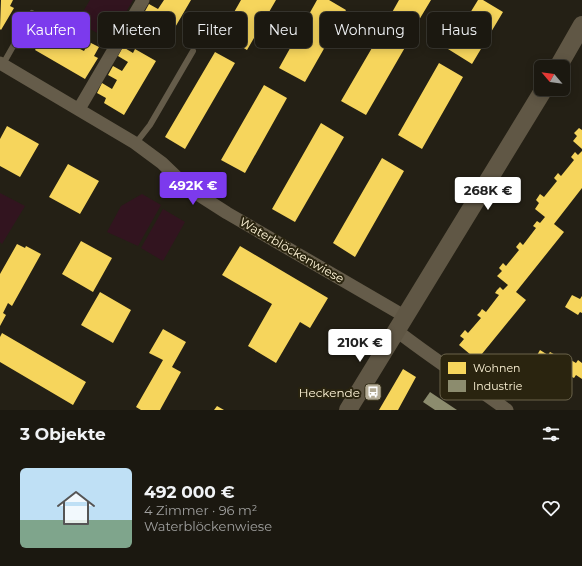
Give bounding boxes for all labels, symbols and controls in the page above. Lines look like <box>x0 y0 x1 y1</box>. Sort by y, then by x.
chip: Kaufen <box>12 12 90 48</box>
chip: Mieten <box>98 12 175 48</box>
chip: Filter <box>183 12 247 48</box>
chip: Neu <box>255 12 312 48</box>
chip: Wohnung <box>320 12 419 48</box>
chip: Haus <box>427 12 491 48</box>
north arrow <box>534 60 570 96</box>
map controls <box>534 60 570 96</box>
pin: 492K € <box>160 172 226 206</box>
text: 492K € <box>169 177 217 193</box>
pin: 268K € <box>455 177 521 211</box>
text: 268K € <box>464 182 512 198</box>
street label: Waterblöckenwiese <box>237 214 347 286</box>
pin: 210K € <box>327 329 393 363</box>
text: 210K € <box>337 334 383 350</box>
legend <box>440 354 572 400</box>
text: Wohnen <box>473 361 520 375</box>
text: Industrie <box>473 379 523 393</box>
bus stop icon: Heckende <box>363 382 383 402</box>
place label: Heckende <box>299 385 360 400</box>
icon: filters <box>540 423 562 445</box>
text: 3 Objekte <box>20 424 106 444</box>
text: 492 000 € <box>144 482 234 502</box>
icon: home <box>52 484 100 532</box>
icon: heart <box>540 497 562 519</box>
text: 4 Zimmer · 96 m² <box>144 502 257 518</box>
text: Waterblöckenwiese <box>144 518 272 534</box>

